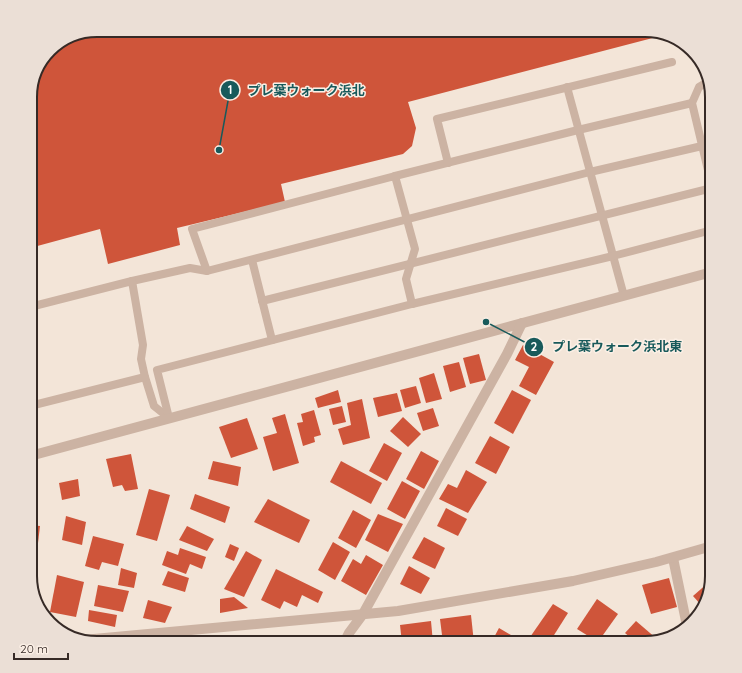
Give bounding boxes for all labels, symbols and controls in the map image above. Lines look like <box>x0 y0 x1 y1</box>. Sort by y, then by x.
callout: プレ葉ウォーク浜北 <box>220 78 373 103</box>
text: 1 <box>228 82 232 97</box>
text: プレ葉ウォーク浜北 <box>247 82 365 98</box>
callout: プレ葉ウォーク浜北東 <box>524 334 690 359</box>
text: プレ葉ウォーク浜北東 <box>552 338 682 354</box>
text: 2 <box>531 339 538 354</box>
scale bar <box>14 635 68 661</box>
text: 20 m <box>20 641 48 656</box>

